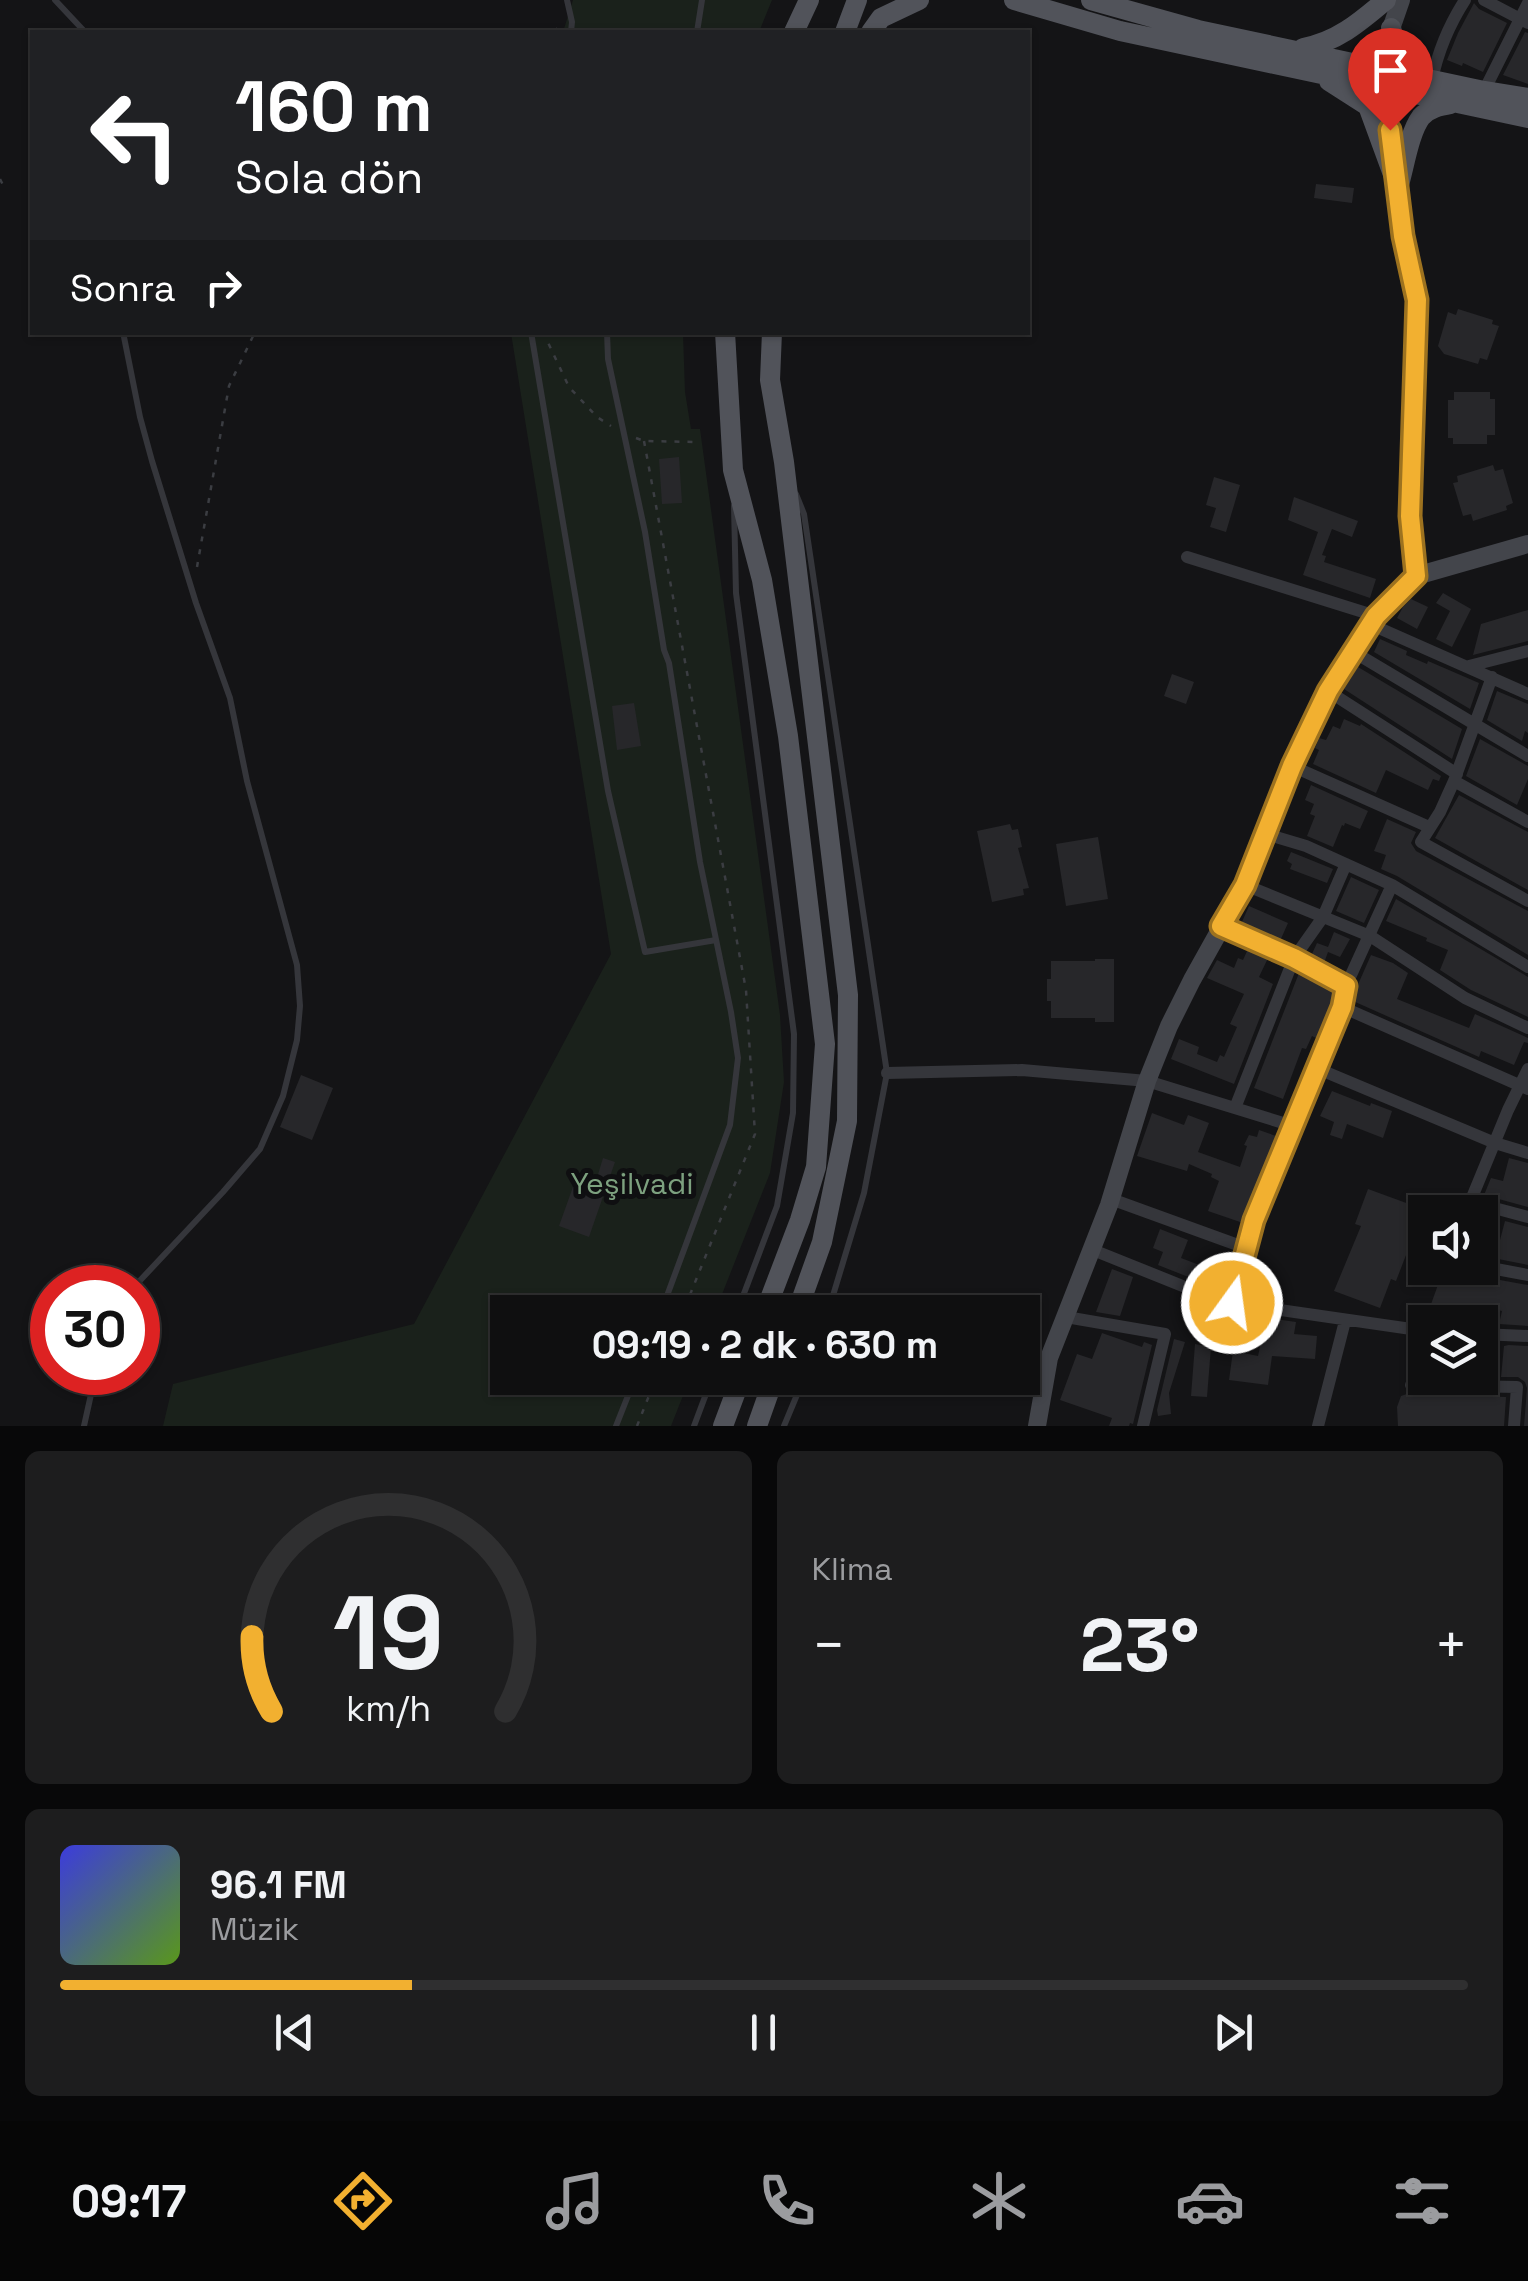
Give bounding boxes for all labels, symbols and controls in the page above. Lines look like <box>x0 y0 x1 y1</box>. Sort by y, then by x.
pin <box>1348 28 1433 131</box>
icon: arrive <box>1363 43 1418 98</box>
text: 160 m <box>235 62 433 151</box>
icon: left <box>70 70 200 200</box>
text: Sola dön <box>235 149 423 206</box>
icon: right <box>196 260 251 315</box>
text: Sonra <box>70 264 176 312</box>
park label: Yeşilvadi <box>570 1164 694 1203</box>
map controls <box>1408 1195 1498 1395</box>
button: sound <box>1408 1195 1498 1285</box>
position arrow <box>1180 1251 1284 1355</box>
speed limit sign: 30 <box>30 1265 160 1395</box>
button: layers <box>1408 1305 1498 1395</box>
text: 09:19 · 2 dk · 630 m <box>592 1321 938 1369</box>
text: Klima <box>812 1549 893 1589</box>
text: 19 <box>333 1567 444 1699</box>
text: 23° <box>1080 1597 1200 1693</box>
text: − <box>812 1610 846 1680</box>
text: + <box>1434 1610 1468 1680</box>
text: km/h <box>346 1686 431 1731</box>
text: 96.1 FM <box>210 1861 347 1909</box>
text: Müzik <box>210 1909 299 1949</box>
icon: previous <box>267 2005 322 2060</box>
icon: pause <box>736 2005 791 2060</box>
icon: next <box>1206 2005 1261 2060</box>
icon: directions <box>328 2166 398 2236</box>
icon: music <box>540 2166 610 2236</box>
icon: phone <box>752 2166 822 2236</box>
icon: climate <box>964 2166 1034 2236</box>
icon: car <box>1175 2166 1245 2236</box>
icon: filters <box>1387 2166 1457 2236</box>
text: 09:17 <box>71 2173 187 2230</box>

